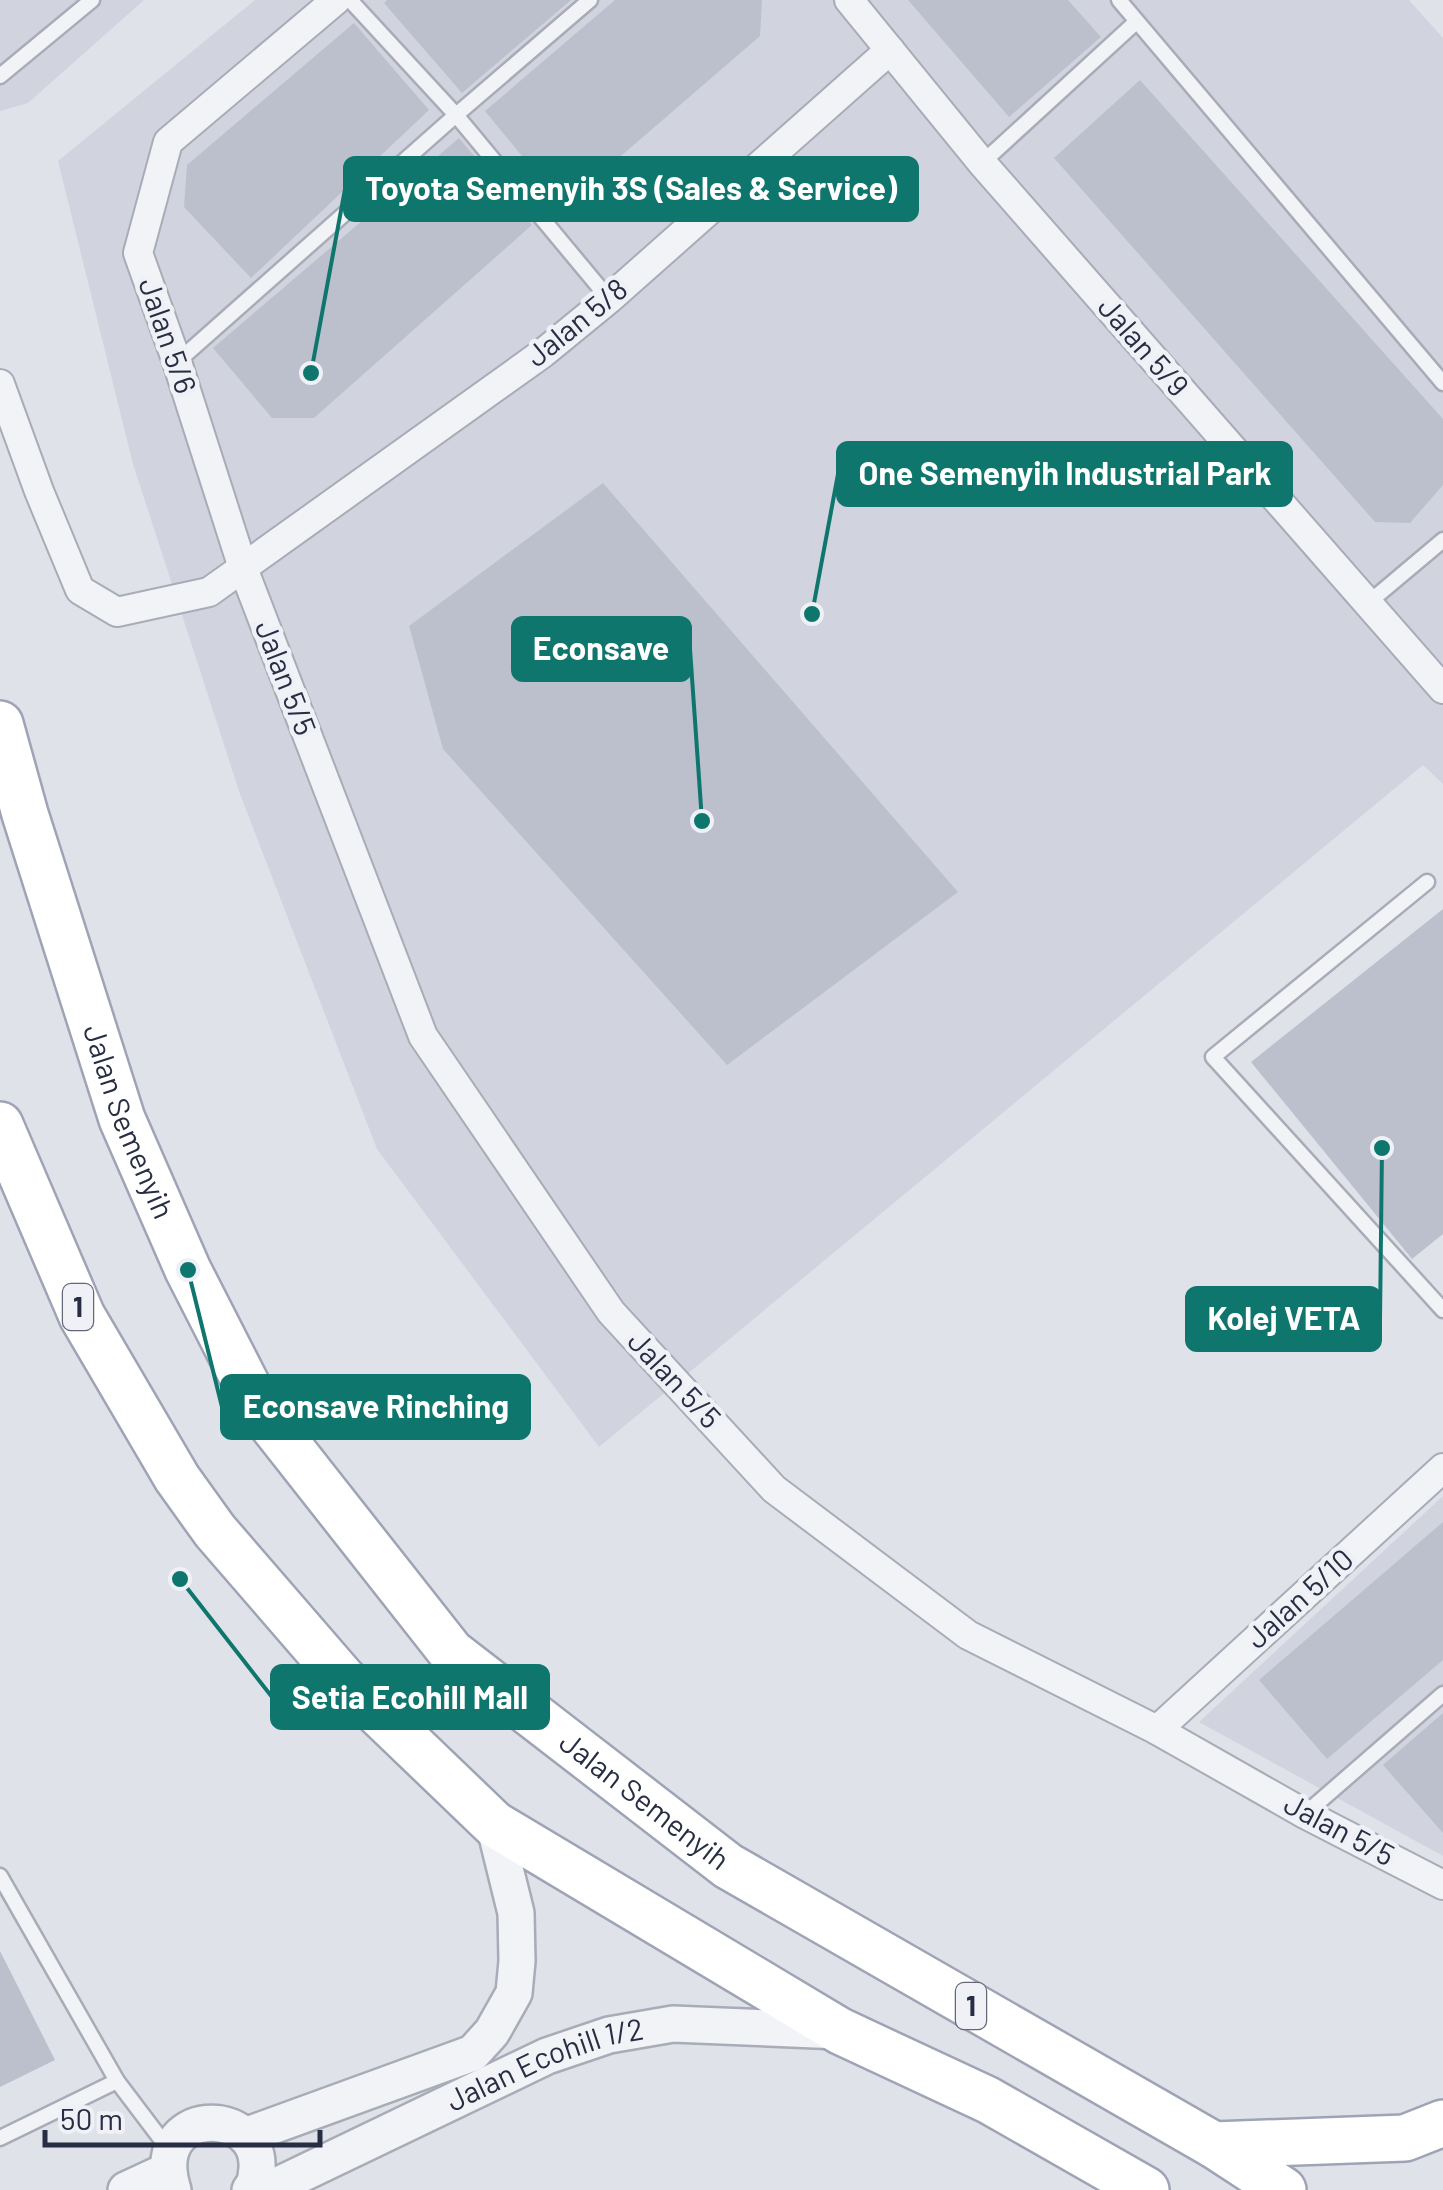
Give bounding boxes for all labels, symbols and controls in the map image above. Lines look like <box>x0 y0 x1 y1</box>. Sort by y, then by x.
callout: Toyota Semenyih 3S (Sales & Service) <box>345 158 917 220</box>
text: Toyota Semenyih 3S (Sales & Service) <box>365 168 898 206</box>
street label: Jalan 5/8 <box>518 270 634 373</box>
street label: Jalan 5/6 <box>132 273 205 398</box>
street label: Jalan 5/9 <box>1092 289 1197 403</box>
callout: One Semenyih Industrial Park <box>838 443 1291 505</box>
text: One Semenyih Industrial Park <box>859 453 1271 491</box>
street label: Jalan 5/5 <box>249 615 325 740</box>
callout: Econsave <box>513 618 690 680</box>
text: Econsave <box>533 628 669 666</box>
street label: Jalan Semenyih <box>77 1020 183 1223</box>
road number: 1 <box>63 1284 93 1330</box>
callout: Kolej VETA <box>1187 1288 1380 1350</box>
text: Kolej VETA <box>1207 1298 1361 1336</box>
street label: Jalan 5/5 <box>621 1323 730 1435</box>
callout: Econsave Rinching <box>222 1376 529 1438</box>
text: Econsave Rinching <box>243 1386 509 1424</box>
street label: Jalan 5/10 <box>1238 1540 1360 1655</box>
callout: Setia Ecohill Mall <box>272 1666 548 1728</box>
text: Setia Ecohill Mall <box>292 1677 528 1715</box>
street label: Jalan Semenyih <box>553 1723 737 1876</box>
street label: Jalan 5/5 <box>1279 1784 1401 1872</box>
road number: 1 <box>956 1983 986 2029</box>
street label: Jalan Ecohill 1/2 <box>440 2009 646 2118</box>
scale bar <box>45 2085 320 2147</box>
text: 50 m <box>60 2100 123 2136</box>

